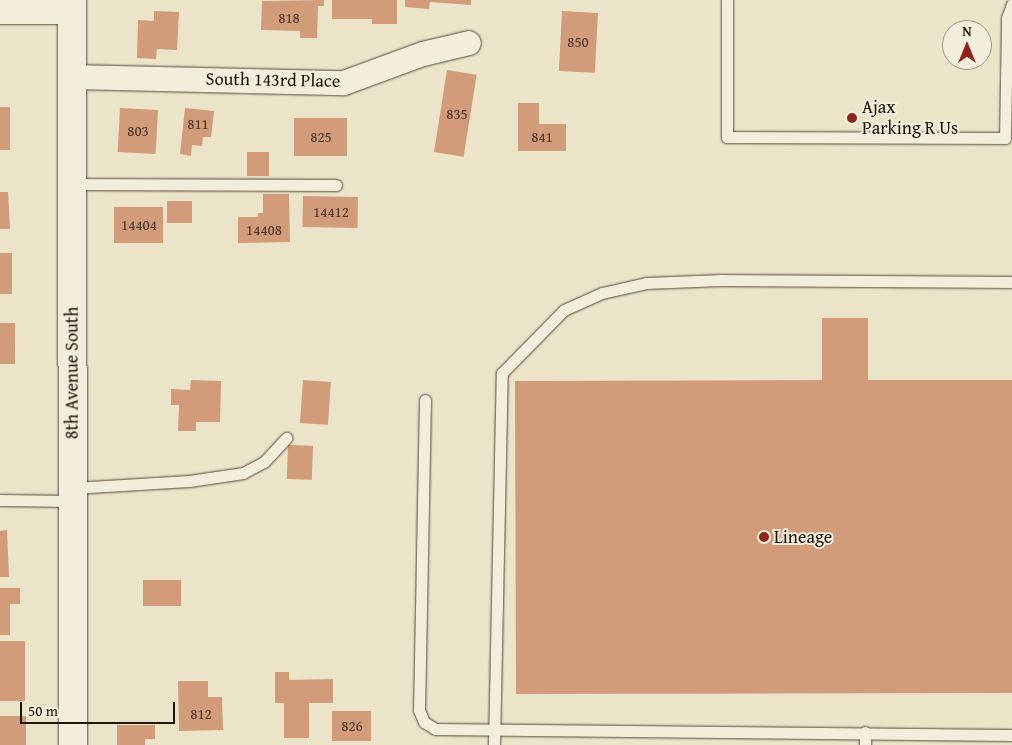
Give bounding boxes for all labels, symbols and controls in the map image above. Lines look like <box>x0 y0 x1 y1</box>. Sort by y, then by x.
house number: 818 <box>278 9 300 27</box>
north arrow <box>942 20 992 70</box>
text: N <box>962 21 972 41</box>
house number: 850 <box>567 33 589 51</box>
street label: South 143rd Place <box>206 68 340 92</box>
place label: Ajax Parking R Us <box>862 97 958 140</box>
house number: 835 <box>446 105 468 123</box>
marker: Ajax Parking R Us <box>846 112 858 124</box>
house number: 811 <box>187 115 209 133</box>
house number: 803 <box>127 122 149 140</box>
house number: 825 <box>310 128 332 146</box>
house number: 841 <box>531 128 553 146</box>
house number: 14412 <box>313 203 349 221</box>
house number: 14404 <box>121 216 157 234</box>
house number: 14408 <box>246 221 282 239</box>
street label: 8th Avenue South <box>61 307 83 439</box>
place label: Lineage <box>774 526 832 548</box>
marker: Lineage <box>758 531 770 543</box>
scale bar <box>22 692 178 724</box>
text: 50 m <box>28 700 58 721</box>
house number: 812 <box>190 705 212 723</box>
house number: 826 <box>341 717 363 735</box>

